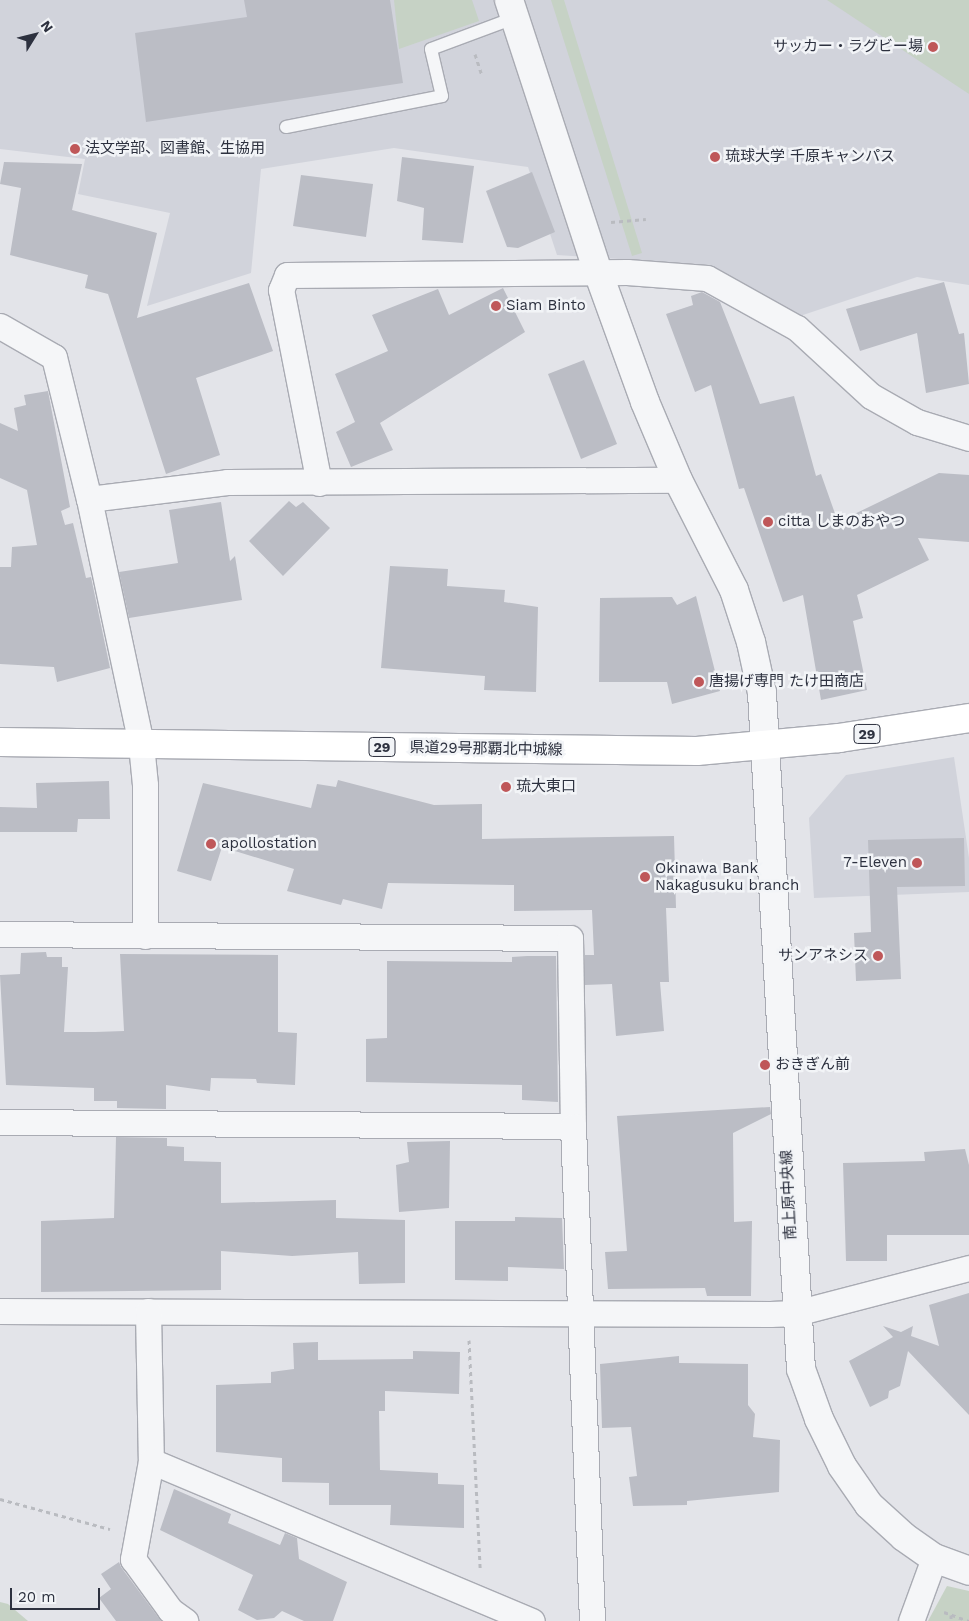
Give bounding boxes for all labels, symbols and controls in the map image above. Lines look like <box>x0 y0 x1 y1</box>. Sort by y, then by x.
north arrow <box>10 10 60 60</box>
text: N <box>38 17 57 35</box>
place label: サッカー・ラグビー場 <box>773 38 923 56</box>
marker: サッカー・ラグビー場 <box>927 41 939 53</box>
place label: 法文学部、図書館、生協用 <box>85 140 265 158</box>
marker: 法文学部、図書館、生協用 <box>69 143 81 155</box>
place label: 琉球大学 千原キャンパス <box>725 148 895 166</box>
marker: 琉球大学 千原キャンパス <box>709 151 721 163</box>
place label: Siam Binto <box>506 297 586 315</box>
marker: Siam Binto <box>490 300 502 312</box>
place label: citta しまのおやつ <box>778 513 906 531</box>
marker: citta しまのおやつ <box>762 516 774 528</box>
place label: 唐揚げ専門 たけ田商店 <box>709 673 864 691</box>
marker: 唐揚げ専門 たけ田商店 <box>693 676 705 688</box>
road number: 29 <box>853 722 881 746</box>
road number: 29 <box>368 736 396 759</box>
street label: 県道29号那覇北中城線 <box>409 739 563 759</box>
place label: 琉大東口 <box>516 778 576 796</box>
marker: 琉大東口 <box>500 781 512 793</box>
place label: apollostation <box>221 835 317 853</box>
marker: apollostation <box>205 838 217 850</box>
place label: 7-Eleven <box>843 854 907 872</box>
marker: 7-Eleven <box>911 857 923 869</box>
place label: Okinawa Bank Nakagusuku branch <box>655 859 799 894</box>
marker: Okinawa Bank Nakagusuku branch <box>639 871 651 883</box>
place label: サンアネシス <box>778 947 868 965</box>
marker: サンアネシス <box>872 950 884 962</box>
place label: おきぎん前 <box>775 1056 850 1074</box>
marker: おきぎん前 <box>759 1059 771 1071</box>
street label: 南上原中央線 <box>778 1150 800 1240</box>
scale bar <box>12 1578 102 1610</box>
text: 20 m <box>18 1588 56 1606</box>

